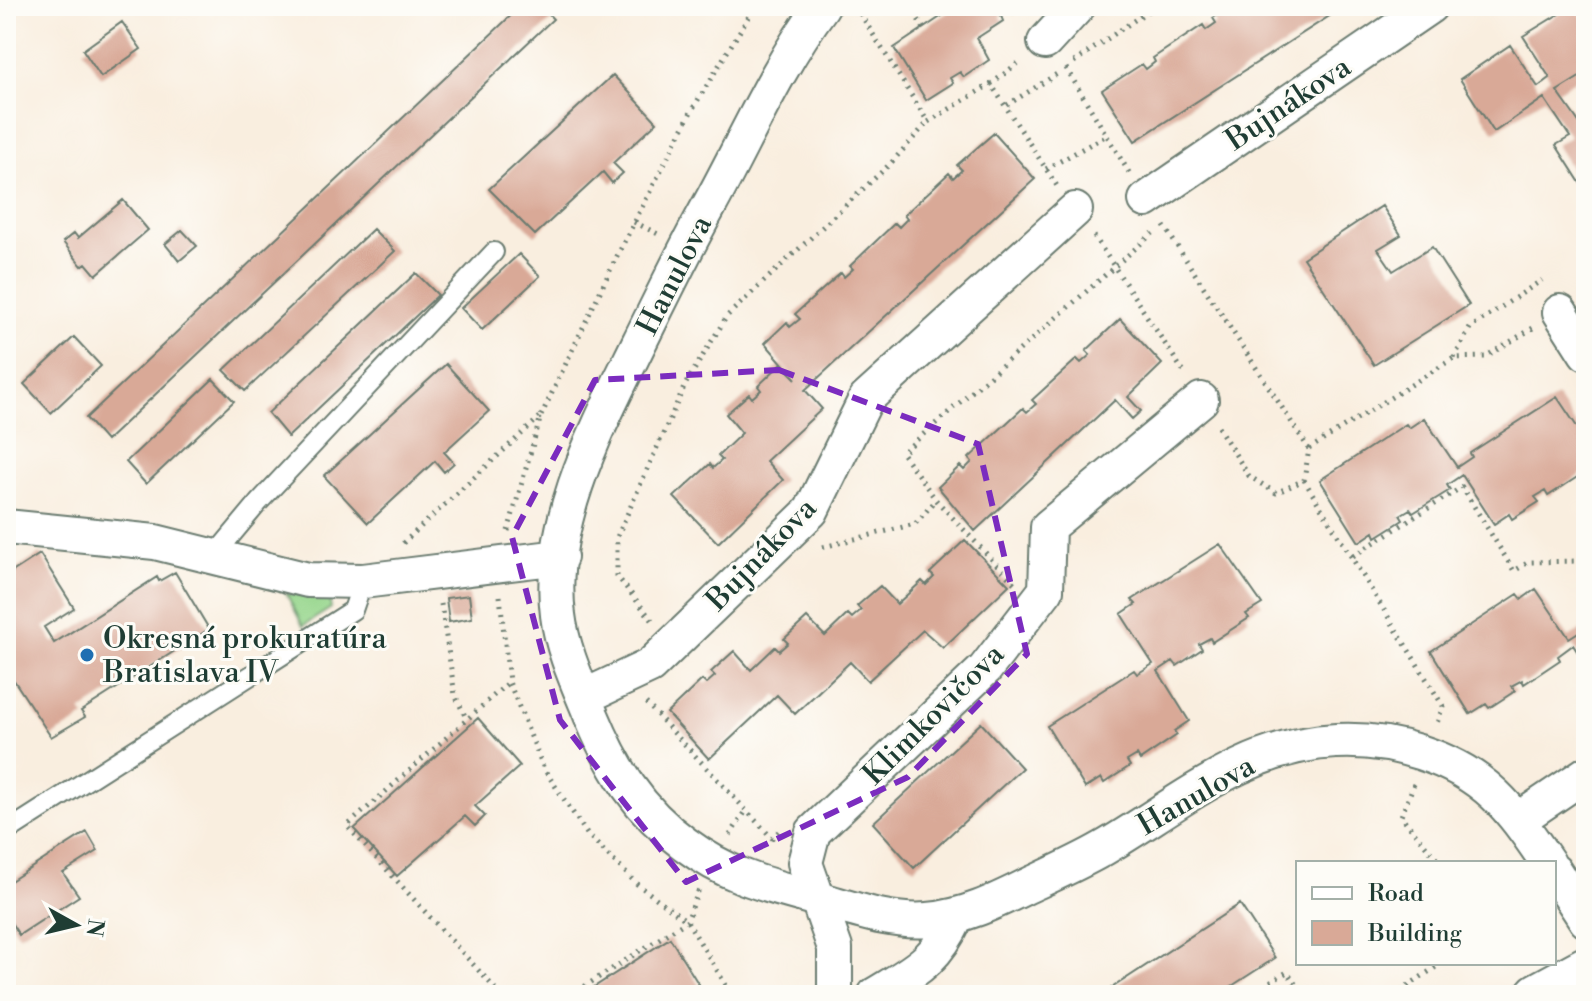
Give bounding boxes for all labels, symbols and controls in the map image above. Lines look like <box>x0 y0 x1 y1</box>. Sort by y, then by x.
street label: Bujnákova <box>1218 48 1359 160</box>
street label: Hanulova <box>629 208 722 342</box>
street label: Bujnákova <box>698 490 826 620</box>
place label: Okresná prokuratúra Bratislava IV <box>102 620 387 692</box>
street label: Klimkovičova <box>855 635 1013 793</box>
marker: Okresná prokuratúra Bratislava IV <box>78 646 96 664</box>
street label: Hanulova <box>1131 747 1263 845</box>
legend <box>1296 861 1556 965</box>
text: Road <box>1368 879 1424 909</box>
north arrow <box>36 885 116 965</box>
text: N <box>80 917 109 939</box>
text: Building <box>1367 919 1462 949</box>

